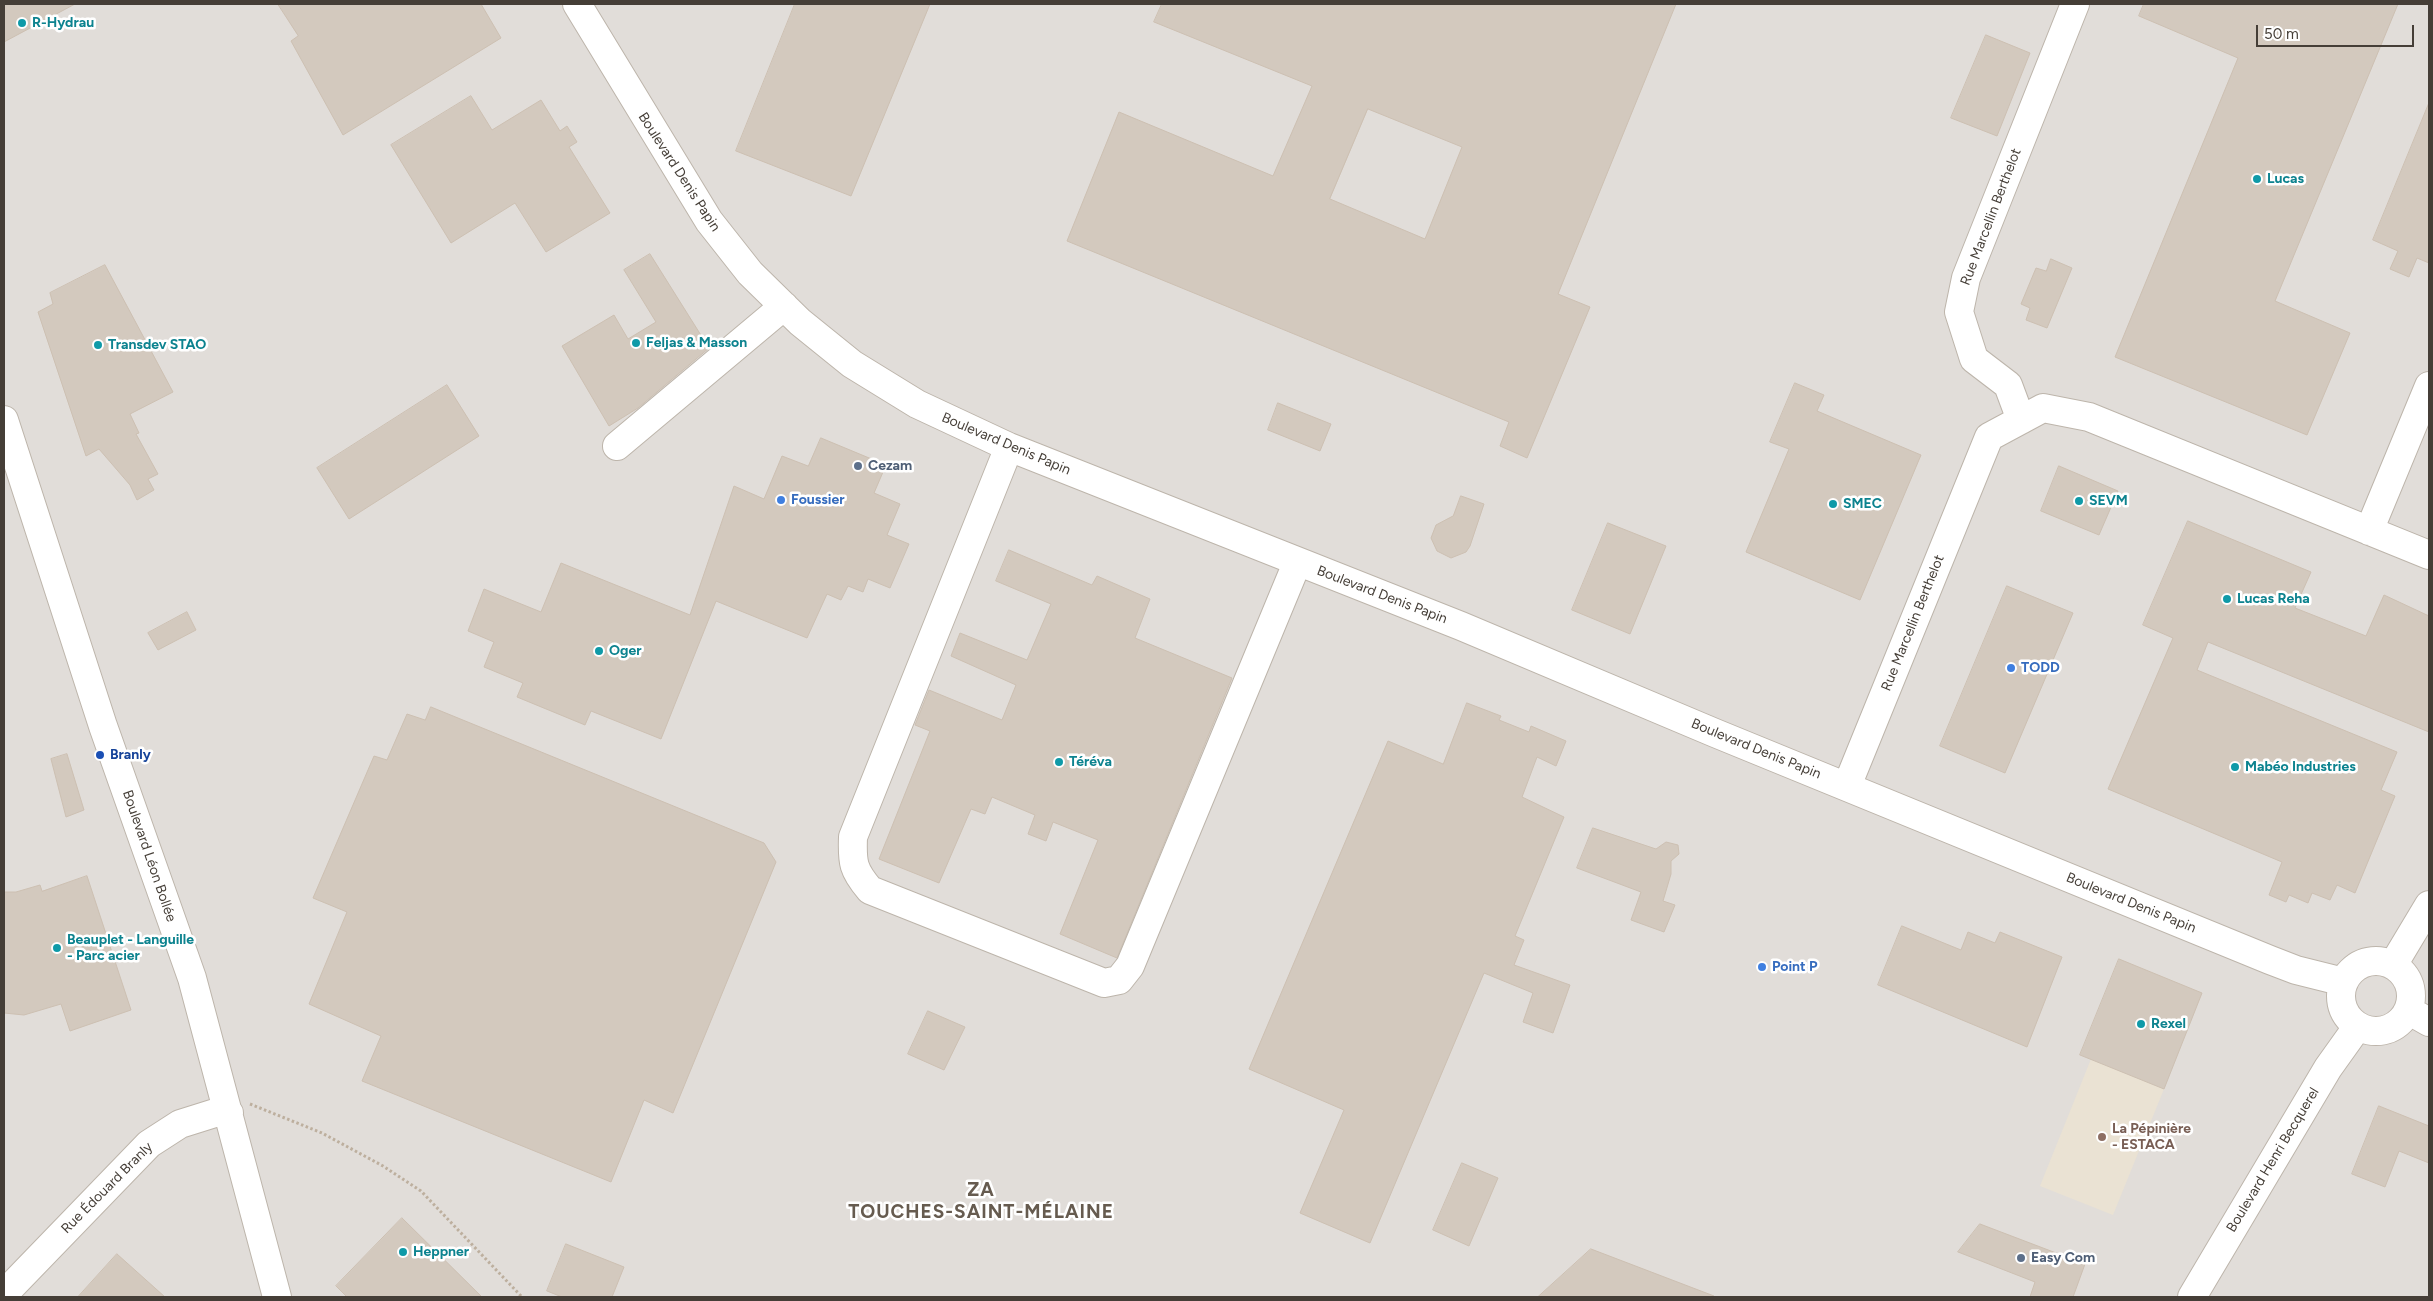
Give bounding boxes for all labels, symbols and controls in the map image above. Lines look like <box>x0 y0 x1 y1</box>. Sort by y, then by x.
place label: R-Hydrau <box>32 15 94 31</box>
scale bar <box>2258 15 2416 47</box>
marker: R-Hydrau <box>16 17 28 29</box>
text: 50 m <box>2264 25 2299 43</box>
street label: Boulevard Denis Papin <box>634 109 724 235</box>
street label: Rue Marcellin Berthelot <box>1957 146 2025 288</box>
place label: Lucas <box>2267 171 2304 187</box>
marker: Lucas <box>2251 173 2263 185</box>
place label: Feljas & Masson <box>646 335 747 351</box>
place label: Transdev STAO <box>108 337 206 353</box>
marker: Feljas & Masson <box>630 337 642 349</box>
marker: Transdev STAO <box>92 339 104 351</box>
street label: Boulevard Denis Papin <box>939 409 1073 479</box>
place label: Cezam <box>868 458 912 474</box>
marker: Cezam <box>852 460 864 472</box>
place label: Foussier <box>791 492 844 508</box>
place label: SEVM <box>2089 493 2128 509</box>
marker: Foussier <box>775 494 787 506</box>
marker: SEVM <box>2073 495 2085 507</box>
place label: SMEC <box>1843 496 1882 512</box>
marker: SMEC <box>1827 498 1839 510</box>
street label: Rue Marcellin Berthelot <box>1878 552 1948 694</box>
street label: Boulevard Denis Papin <box>1314 562 1450 628</box>
place label: Lucas Reha <box>2237 591 2310 607</box>
marker: Lucas Reha <box>2221 593 2233 605</box>
place label: Oger <box>609 643 641 659</box>
marker: Oger <box>593 645 605 657</box>
place label: TODD <box>2021 660 2060 676</box>
marker: TODD <box>2005 662 2017 674</box>
street label: Boulevard Denis Papin <box>1689 715 1823 783</box>
place label: Branly <box>110 747 151 763</box>
marker: Branly <box>94 749 106 761</box>
place label: Téréva <box>1069 754 1112 770</box>
marker: Téréva <box>1053 756 1065 768</box>
place label: Mabéo Industries <box>2245 759 2356 775</box>
marker: Mabéo Industries <box>2229 761 2241 773</box>
street label: Boulevard Léon Bollée <box>119 788 179 924</box>
street label: Boulevard Denis Papin <box>2064 869 2198 937</box>
place label: Beauplet - Languille - Parc acier <box>67 932 194 964</box>
marker: Beauplet - Languille - Parc acier <box>51 942 63 954</box>
place label: Point P <box>1772 959 1817 975</box>
marker: Point P <box>1756 961 1768 973</box>
place label: Rexel <box>2151 1016 2186 1032</box>
marker: Rexel <box>2135 1018 2147 1030</box>
street label: Boulevard Henri Becquerel <box>2223 1085 2323 1235</box>
place label: La Pépinière - ESTACA <box>2112 1121 2191 1154</box>
marker: La Pépinière - ESTACA <box>2096 1131 2108 1143</box>
street label: Rue Édouard Branly <box>58 1139 156 1237</box>
district label: ZA TOUCHES-SAINT-MÉLAINE <box>846 1179 1116 1223</box>
place label: Heppner <box>413 1244 469 1260</box>
marker: Heppner <box>397 1246 409 1258</box>
place label: Easy Com <box>2031 1250 2095 1266</box>
marker: Easy Com <box>2015 1252 2027 1264</box>

